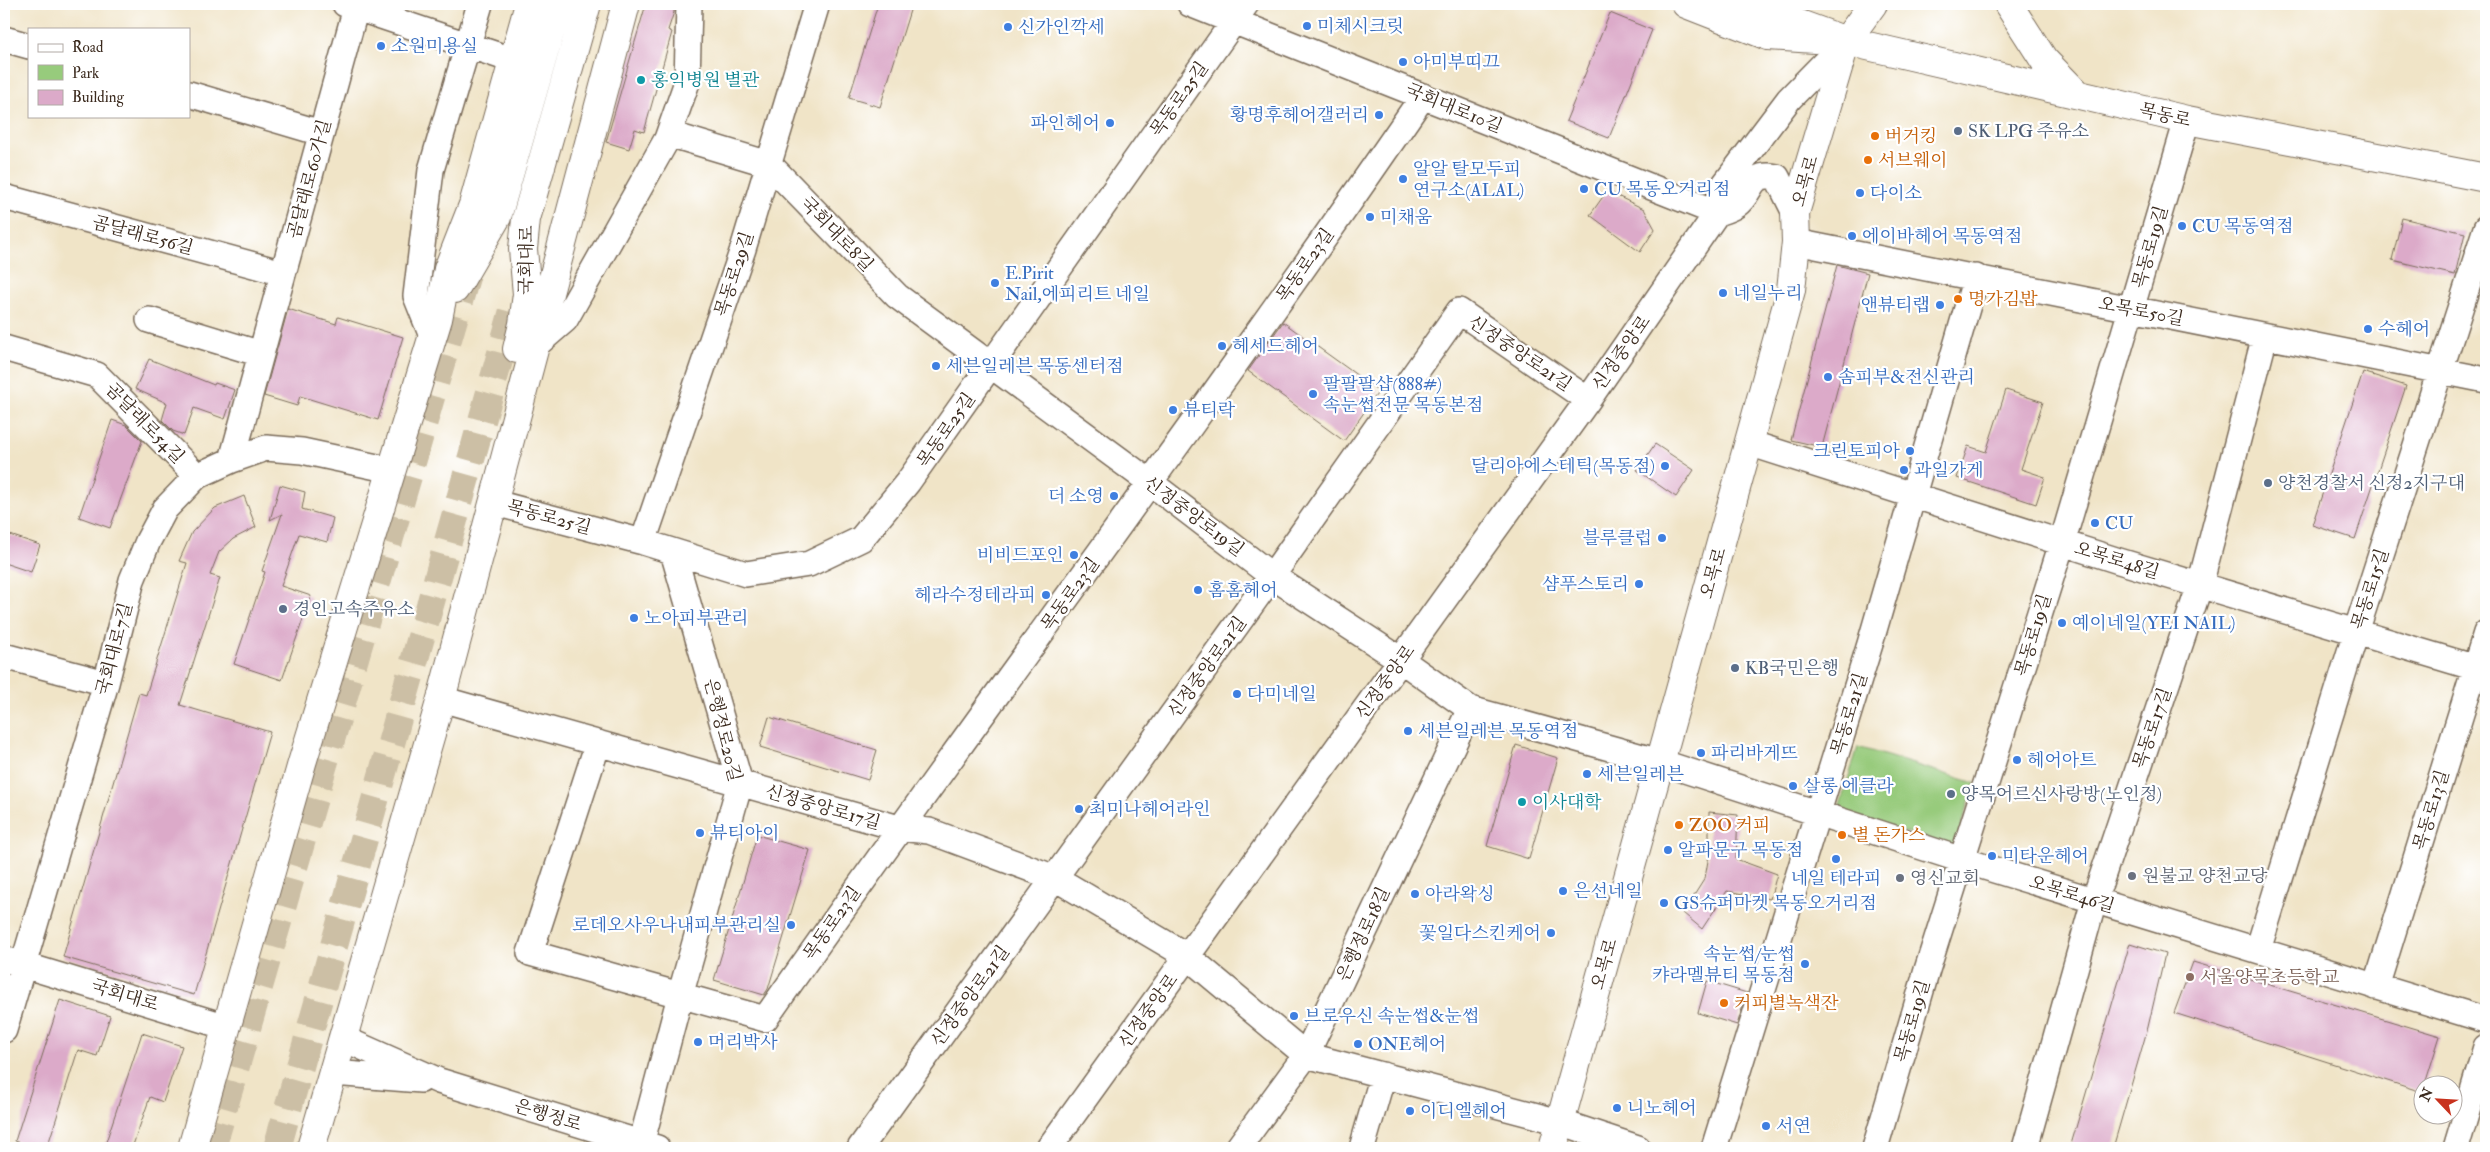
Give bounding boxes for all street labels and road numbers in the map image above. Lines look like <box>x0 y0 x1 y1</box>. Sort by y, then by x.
street label: 목동로25길 <box>1145 57 1214 141</box>
street label: 국회대로10길 <box>1402 79 1506 138</box>
street label: 목동로 <box>2137 98 2193 133</box>
street label: 곰달래로60가길 <box>283 117 336 241</box>
street label: 오목로 <box>1787 153 1824 209</box>
street label: 국회대로8길 <box>795 192 878 277</box>
street label: 목동로19길 <box>2128 203 2173 291</box>
street label: 곰달래로56길 <box>90 211 196 260</box>
street label: 목동로23길 <box>1271 224 1339 307</box>
street label: 국회대로 <box>514 225 539 295</box>
street label: 목동로29길 <box>710 229 759 320</box>
street label: 오목로50길 <box>2096 292 2186 331</box>
street label: 신정중앙로21길 <box>1464 310 1576 396</box>
street label: 신정중앙로 <box>1587 311 1656 395</box>
street label: 곰달래로54길 <box>100 378 189 469</box>
street label: 목동로25길 <box>912 388 981 472</box>
street label: 신정중앙로19길 <box>1139 471 1249 562</box>
street label: 목동로25길 <box>504 495 594 540</box>
street label: 오목로48길 <box>2072 537 2162 584</box>
street label: 오목로 <box>1695 545 1732 601</box>
street label: 목동로15길 <box>2347 546 2394 633</box>
street label: 목동로23길 <box>1036 553 1105 636</box>
street label: 목동로19길 <box>2010 591 2057 679</box>
street label: 국회대로7길 <box>91 600 138 698</box>
street label: 신정중앙로21길 <box>1163 612 1252 723</box>
street label: 신정중앙로 <box>1351 640 1420 724</box>
street label: 목동로21길 <box>1826 670 1873 758</box>
street label: 은행정로20길 <box>699 676 746 784</box>
street label: 목동로17길 <box>2128 685 2177 772</box>
street label: 목동로13길 <box>2408 767 2455 853</box>
street label: 신정중앙로17길 <box>762 780 883 835</box>
street label: 오목로46길 <box>2026 871 2117 918</box>
street label: 목동로23길 <box>798 882 866 965</box>
street label: 은행정로18길 <box>1332 883 1395 985</box>
street label: 오목로 <box>1586 936 1623 992</box>
street label: 신정중앙로21길 <box>926 941 1015 1052</box>
street label: 신정중앙로 <box>1114 969 1183 1053</box>
street label: 국회대로 <box>88 974 161 1017</box>
street label: 목동로19길 <box>1890 977 1935 1065</box>
street label: 은행정로 <box>511 1094 584 1137</box>

